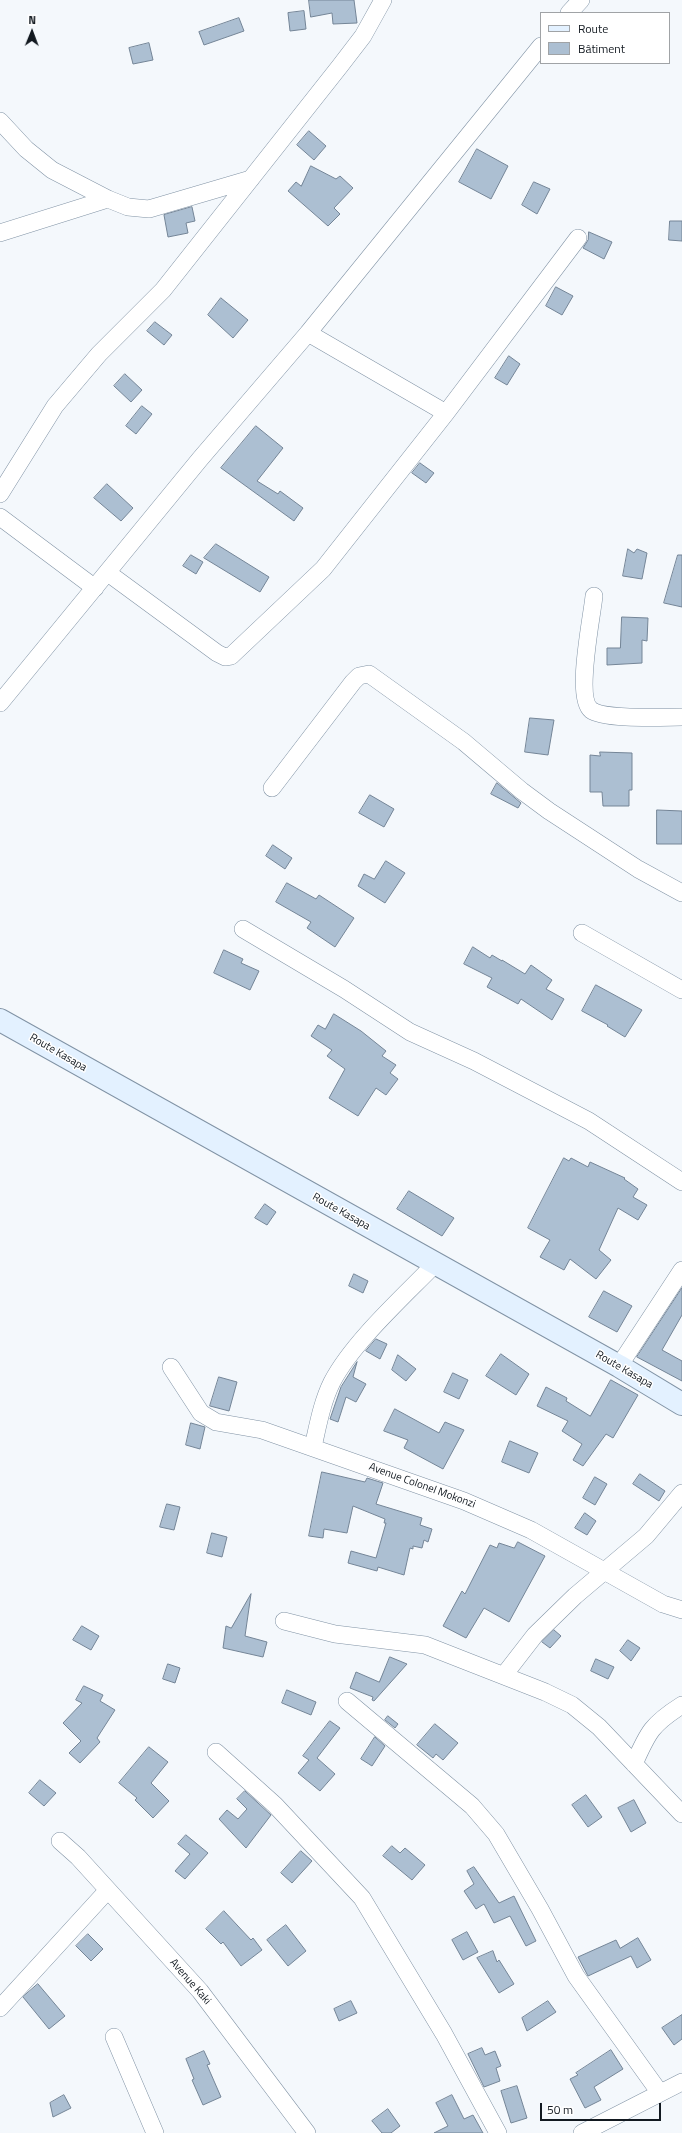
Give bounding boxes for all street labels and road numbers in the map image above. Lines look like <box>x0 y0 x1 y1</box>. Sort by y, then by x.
street label: Route Kasapa <box>27 1031 89 1075</box>
street label: Route Kasapa <box>310 1191 372 1233</box>
street label: Route Kasapa <box>593 1348 655 1392</box>
street label: Avenue Colonel Mokonzi <box>367 1461 477 1511</box>
street label: Avenue Kaki <box>167 1956 213 2008</box>

